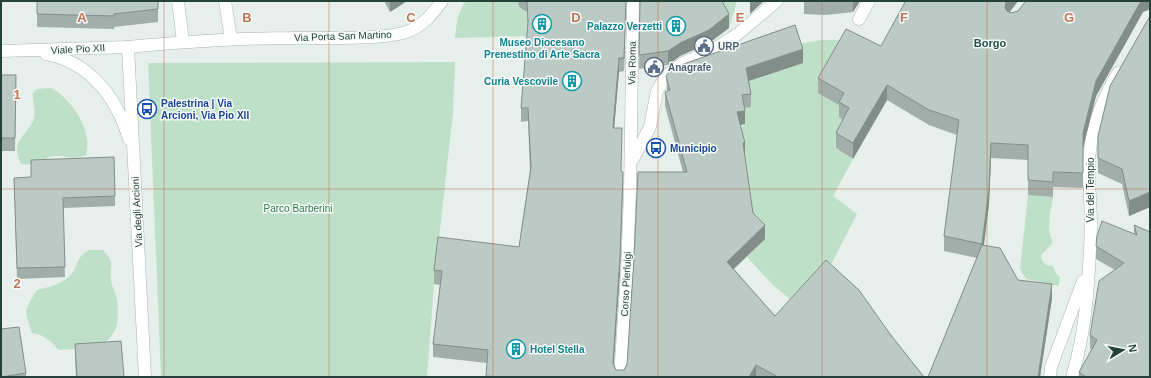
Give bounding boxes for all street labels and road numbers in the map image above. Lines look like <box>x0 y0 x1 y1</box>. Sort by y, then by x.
street label: Via Porta San Martino <box>294 29 392 43</box>
street label: Via Roma <box>626 41 638 85</box>
street label: Viale Pio XII <box>51 42 105 56</box>
street label: Via del Tempio <box>1085 157 1096 223</box>
street label: Via degli Arcioni <box>130 176 144 248</box>
street label: Corso Pierluigi <box>619 251 633 317</box>

